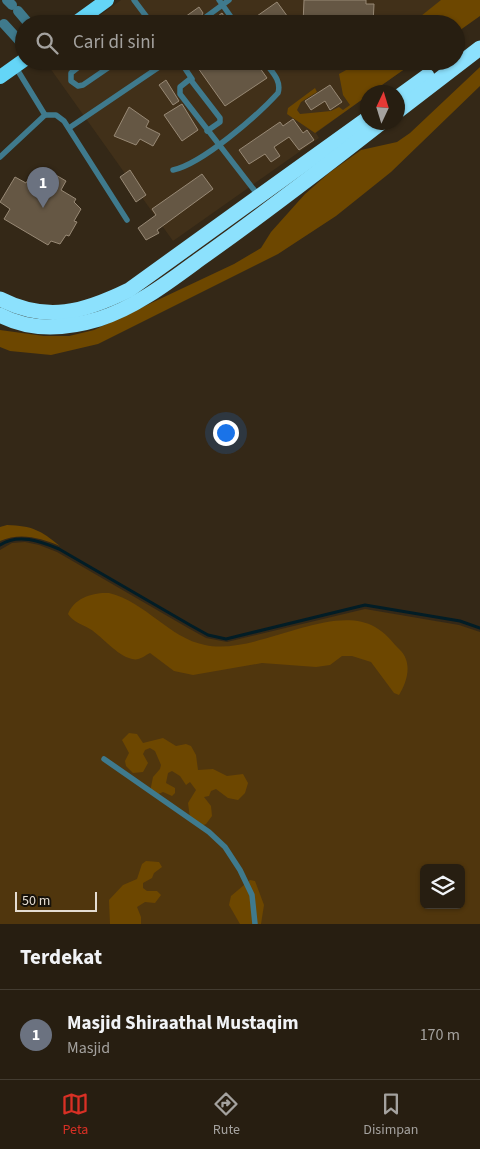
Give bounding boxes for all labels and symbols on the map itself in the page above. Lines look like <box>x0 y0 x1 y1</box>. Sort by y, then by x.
north arrow <box>360 85 405 130</box>
pin: 1 <box>27 167 59 208</box>
your location <box>213 420 239 446</box>
scale bar <box>15 889 98 912</box>

